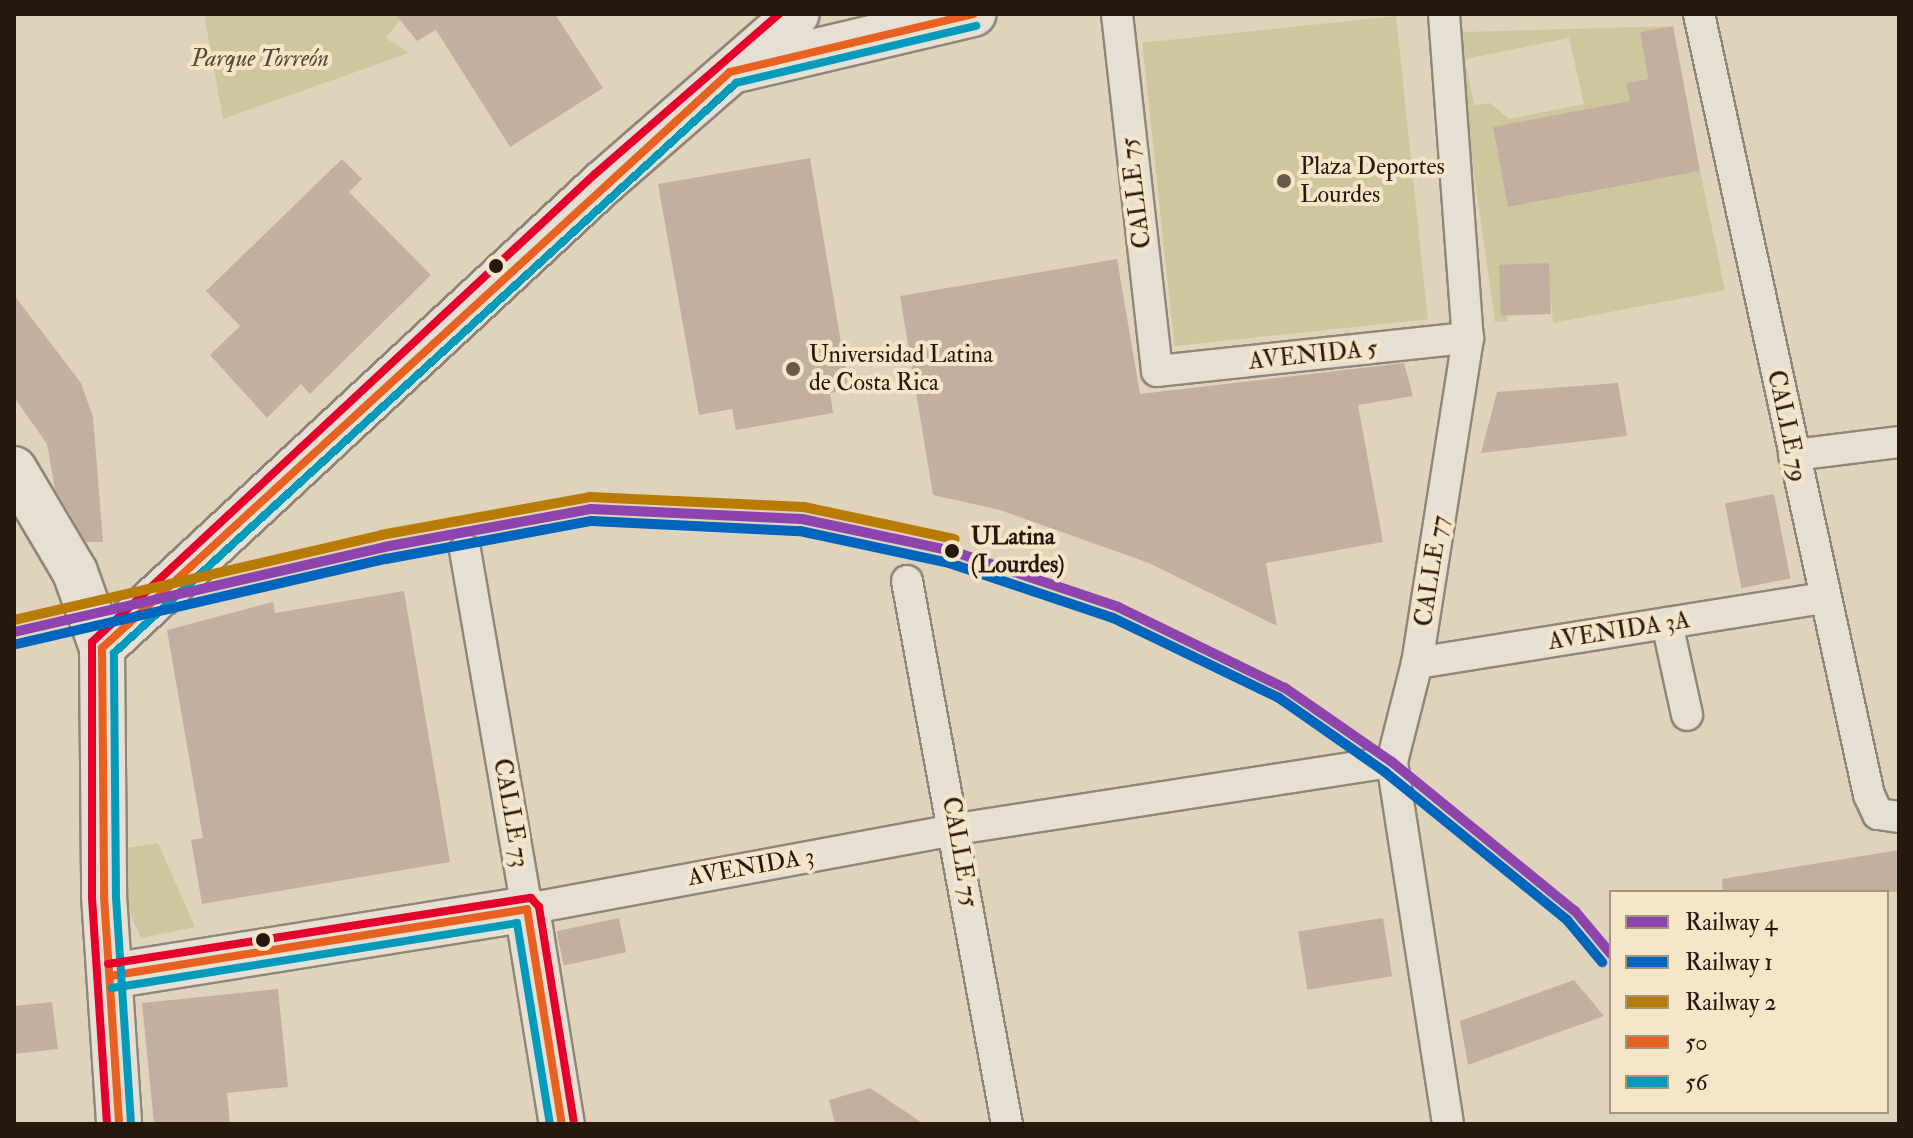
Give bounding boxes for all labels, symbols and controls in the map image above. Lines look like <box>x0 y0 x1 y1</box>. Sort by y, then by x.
park label: Parque Torreón <box>191 45 329 73</box>
street label: CALLE 75 <box>1115 136 1157 250</box>
place label: Plaza Deportes Lourdes <box>1300 153 1445 209</box>
marker: Plaza Deportes Lourdes <box>1275 172 1293 190</box>
unlabelled marker <box>488 258 504 274</box>
street label: AVENIDA 5 <box>1247 334 1379 376</box>
place label: Universidad Latina de Costa Rica <box>809 341 993 397</box>
marker: Universidad Latina de Costa Rica <box>784 360 802 378</box>
street label: CALLE 79 <box>1761 368 1813 484</box>
street label: CALLE 77 <box>1409 513 1455 629</box>
place label: ULatina (Lourdes) <box>971 523 1064 579</box>
marker: ULatina (Lourdes) <box>940 539 964 563</box>
street label: AVENIDA 3A <box>1546 606 1692 656</box>
street label: CALLE 73 <box>487 756 535 870</box>
street label: CALLE 75 <box>936 795 984 909</box>
street label: AVENIDA 3 <box>686 842 816 892</box>
legend <box>1609 890 1889 1114</box>
text: Railway 4 <box>1685 907 1777 938</box>
unlabelled marker <box>255 932 271 948</box>
text: Railway 1 <box>1685 947 1773 978</box>
text: Railway 2 <box>1685 987 1777 1018</box>
text: 50 <box>1685 1027 1708 1058</box>
text: 56 <box>1685 1067 1708 1098</box>

